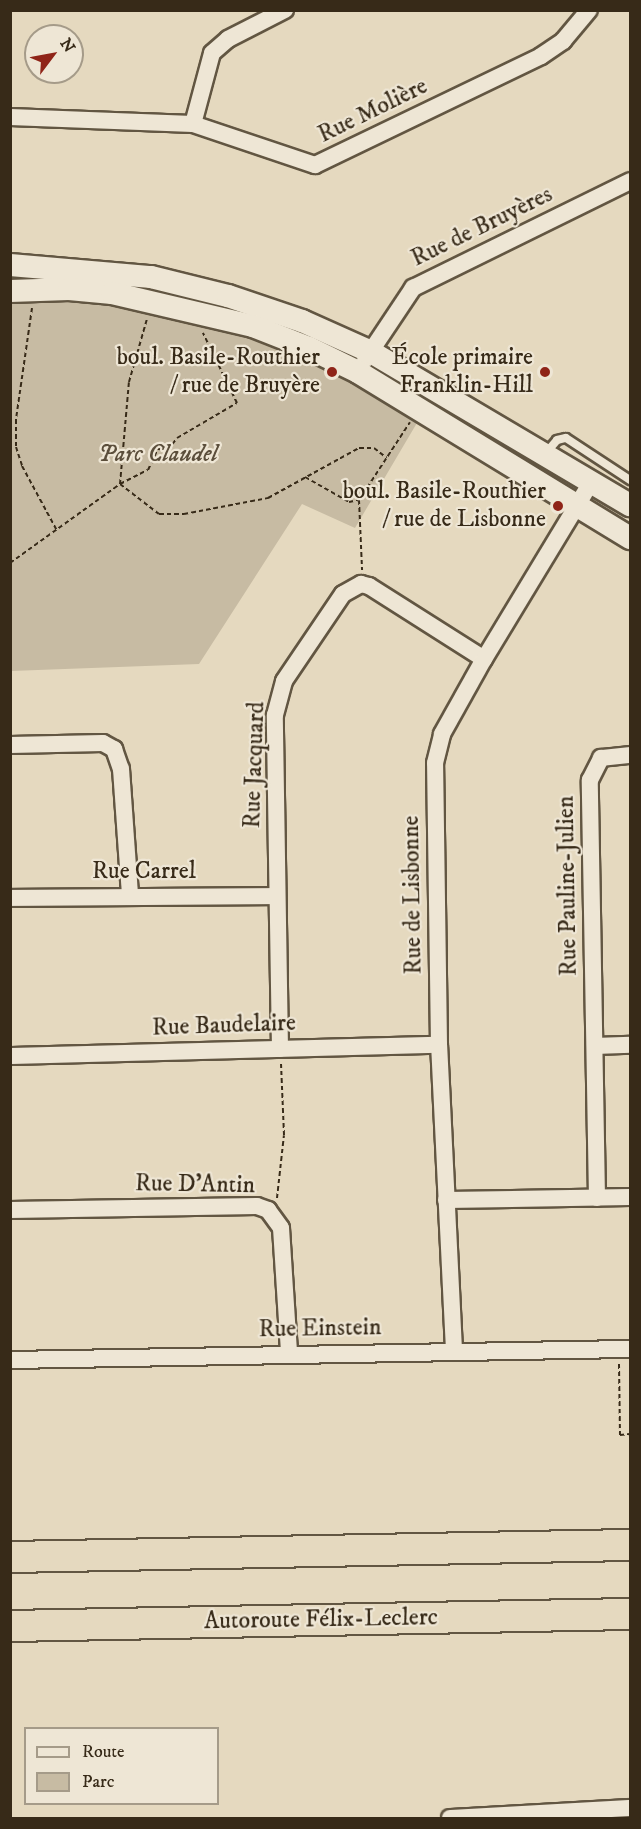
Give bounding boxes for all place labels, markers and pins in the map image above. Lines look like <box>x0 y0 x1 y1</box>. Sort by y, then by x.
place label: boul. Basile-Routhier / rue de Bruyère <box>117 344 320 400</box>
place label: École primaire Franklin-Hill <box>392 344 533 400</box>
marker: boul. Basile-Routhier / rue de Bruyère <box>325 365 339 379</box>
marker: École primaire Franklin-Hill <box>538 365 552 379</box>
place label: boul. Basile-Routhier / rue de Lisbonne <box>343 478 546 534</box>
marker: boul. Basile-Routhier / rue de Lisbonne <box>551 499 565 513</box>

